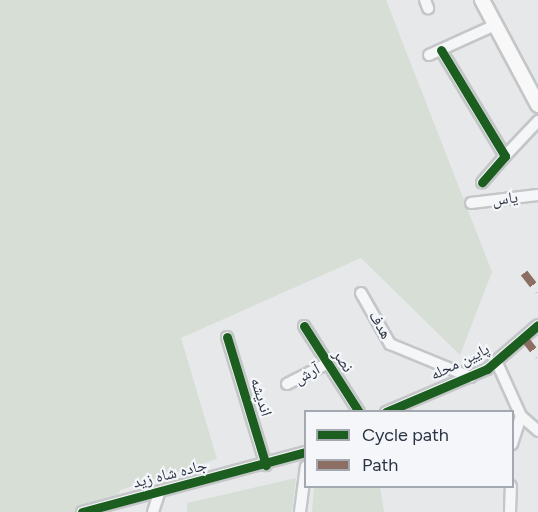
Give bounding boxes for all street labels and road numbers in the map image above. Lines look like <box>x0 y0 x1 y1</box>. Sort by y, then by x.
street label: یاس <box>491 188 519 210</box>
street label: هدف <box>364 308 396 342</box>
street label: پایین محله <box>427 340 493 384</box>
street label: نصر <box>329 346 357 376</box>
street label: آرش <box>291 359 323 389</box>
street label: اندیشه <box>246 375 276 419</box>
street label: جاده شاه زید <box>131 456 209 492</box>

